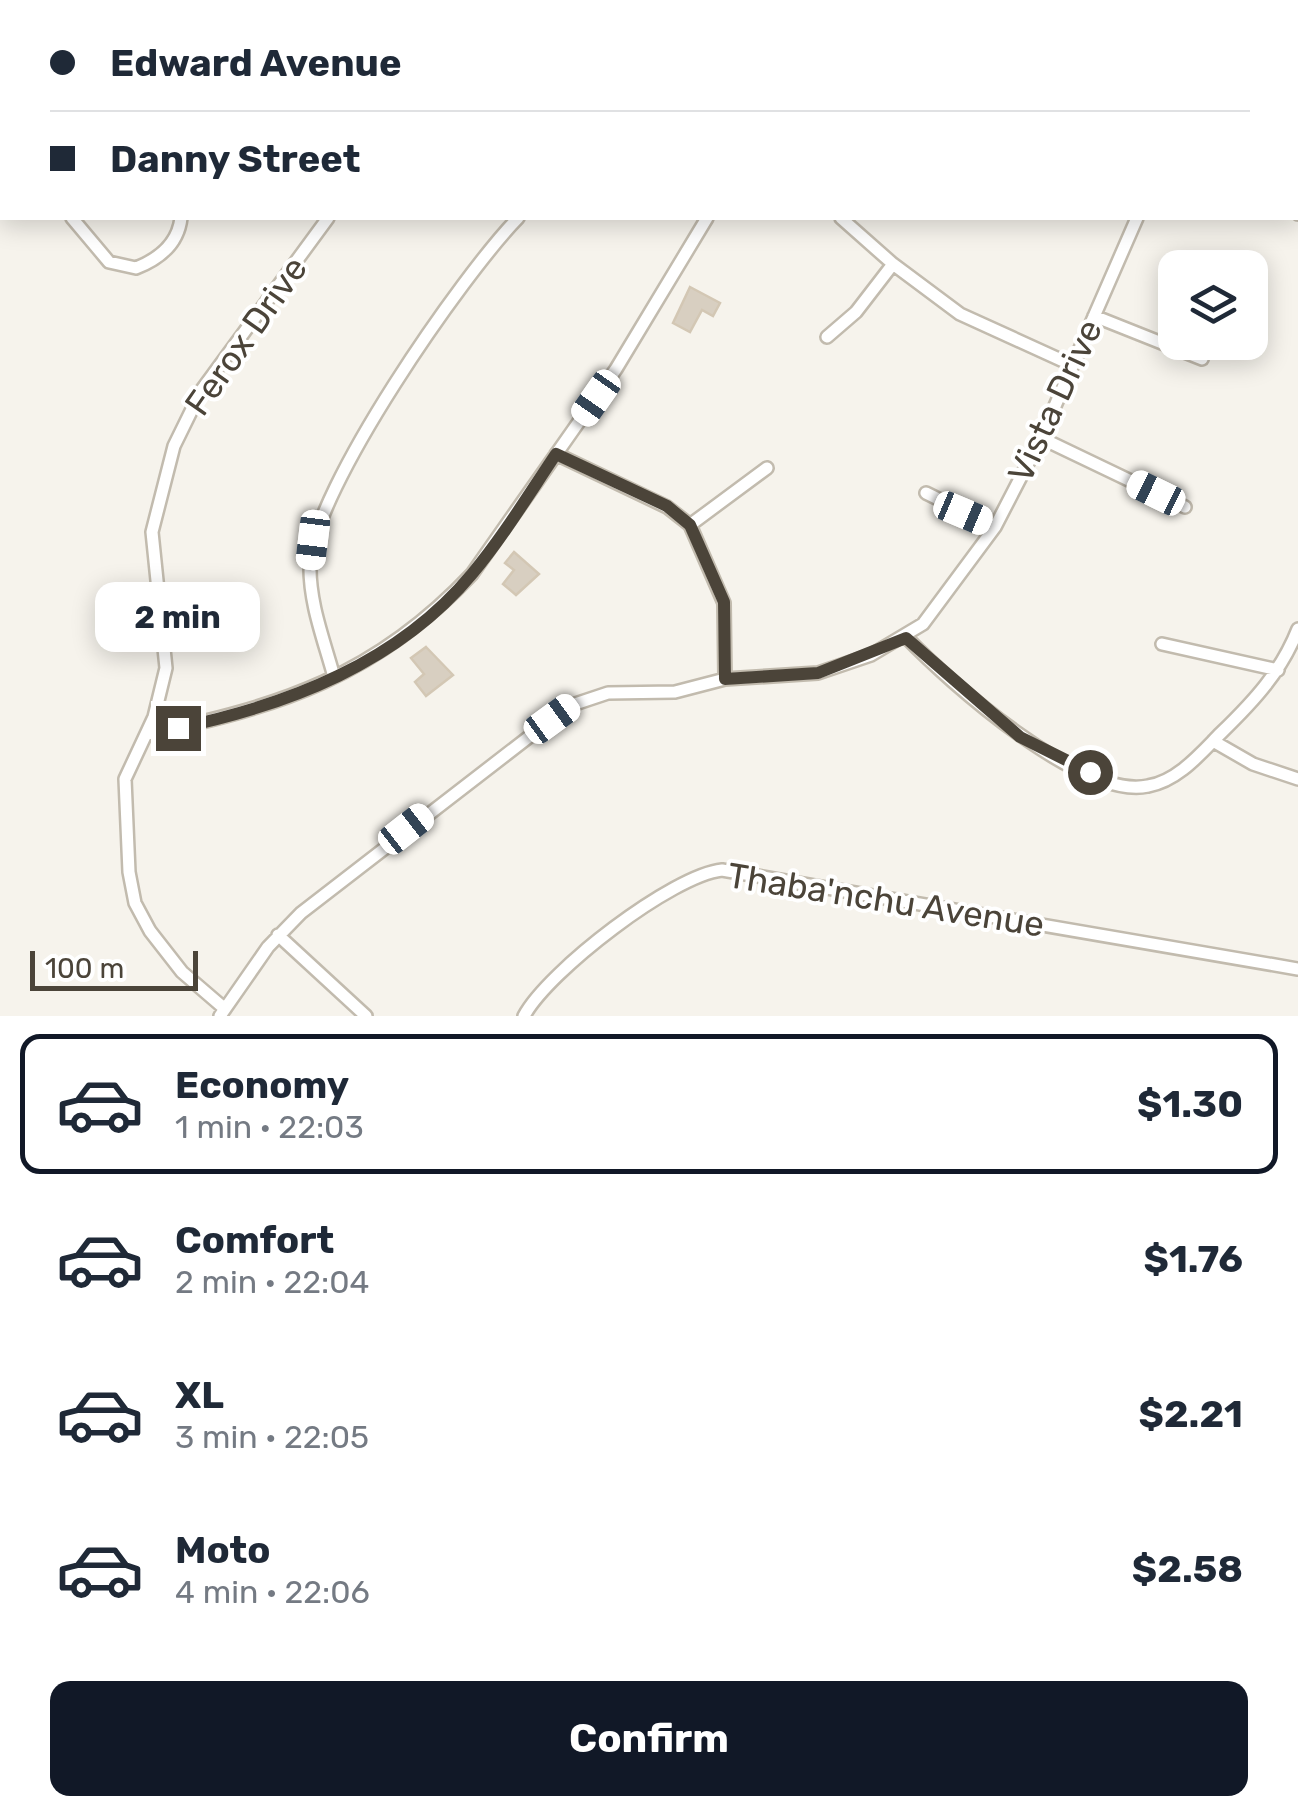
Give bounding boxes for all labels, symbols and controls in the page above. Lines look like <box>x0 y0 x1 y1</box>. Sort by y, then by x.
text: Edward Avenue <box>110 40 402 86</box>
text: Danny Street <box>110 136 360 182</box>
street label: Ferox Drive <box>176 249 316 423</box>
map controls <box>1158 250 1268 360</box>
button: layers <box>1158 250 1268 360</box>
street label: Vista Drive <box>999 313 1111 489</box>
car <box>567 365 625 431</box>
car <box>1122 466 1190 520</box>
car <box>930 487 996 539</box>
car <box>294 508 332 572</box>
callout: 2 min <box>96 583 260 653</box>
text: 2 min <box>134 598 221 636</box>
car <box>519 689 585 749</box>
route end <box>156 706 201 751</box>
route start <box>1068 750 1113 795</box>
car <box>373 799 439 859</box>
street label: Thaba'nchu Avenue <box>725 854 1047 946</box>
scale bar <box>30 946 198 990</box>
text: 100 m <box>45 952 124 985</box>
icon: car <box>55 1059 145 1149</box>
text: Economy <box>175 1062 349 1108</box>
text: $1.30 <box>1137 1081 1243 1127</box>
text: 1 min · 22:03 <box>175 1108 364 1146</box>
icon: car <box>55 1214 145 1304</box>
text: Comfort <box>175 1217 334 1263</box>
text: $1.76 <box>1144 1236 1243 1282</box>
text: 2 min · 22:04 <box>175 1263 369 1301</box>
icon: car <box>55 1369 145 1459</box>
text: XL <box>175 1372 224 1418</box>
text: $2.21 <box>1139 1391 1243 1437</box>
text: 3 min · 22:05 <box>175 1418 369 1456</box>
icon: car <box>55 1524 145 1614</box>
text: Moto <box>175 1527 271 1573</box>
text: $2.58 <box>1132 1546 1243 1592</box>
text: 4 min · 22:06 <box>175 1573 370 1611</box>
button: Confirm <box>50 1681 1248 1796</box>

